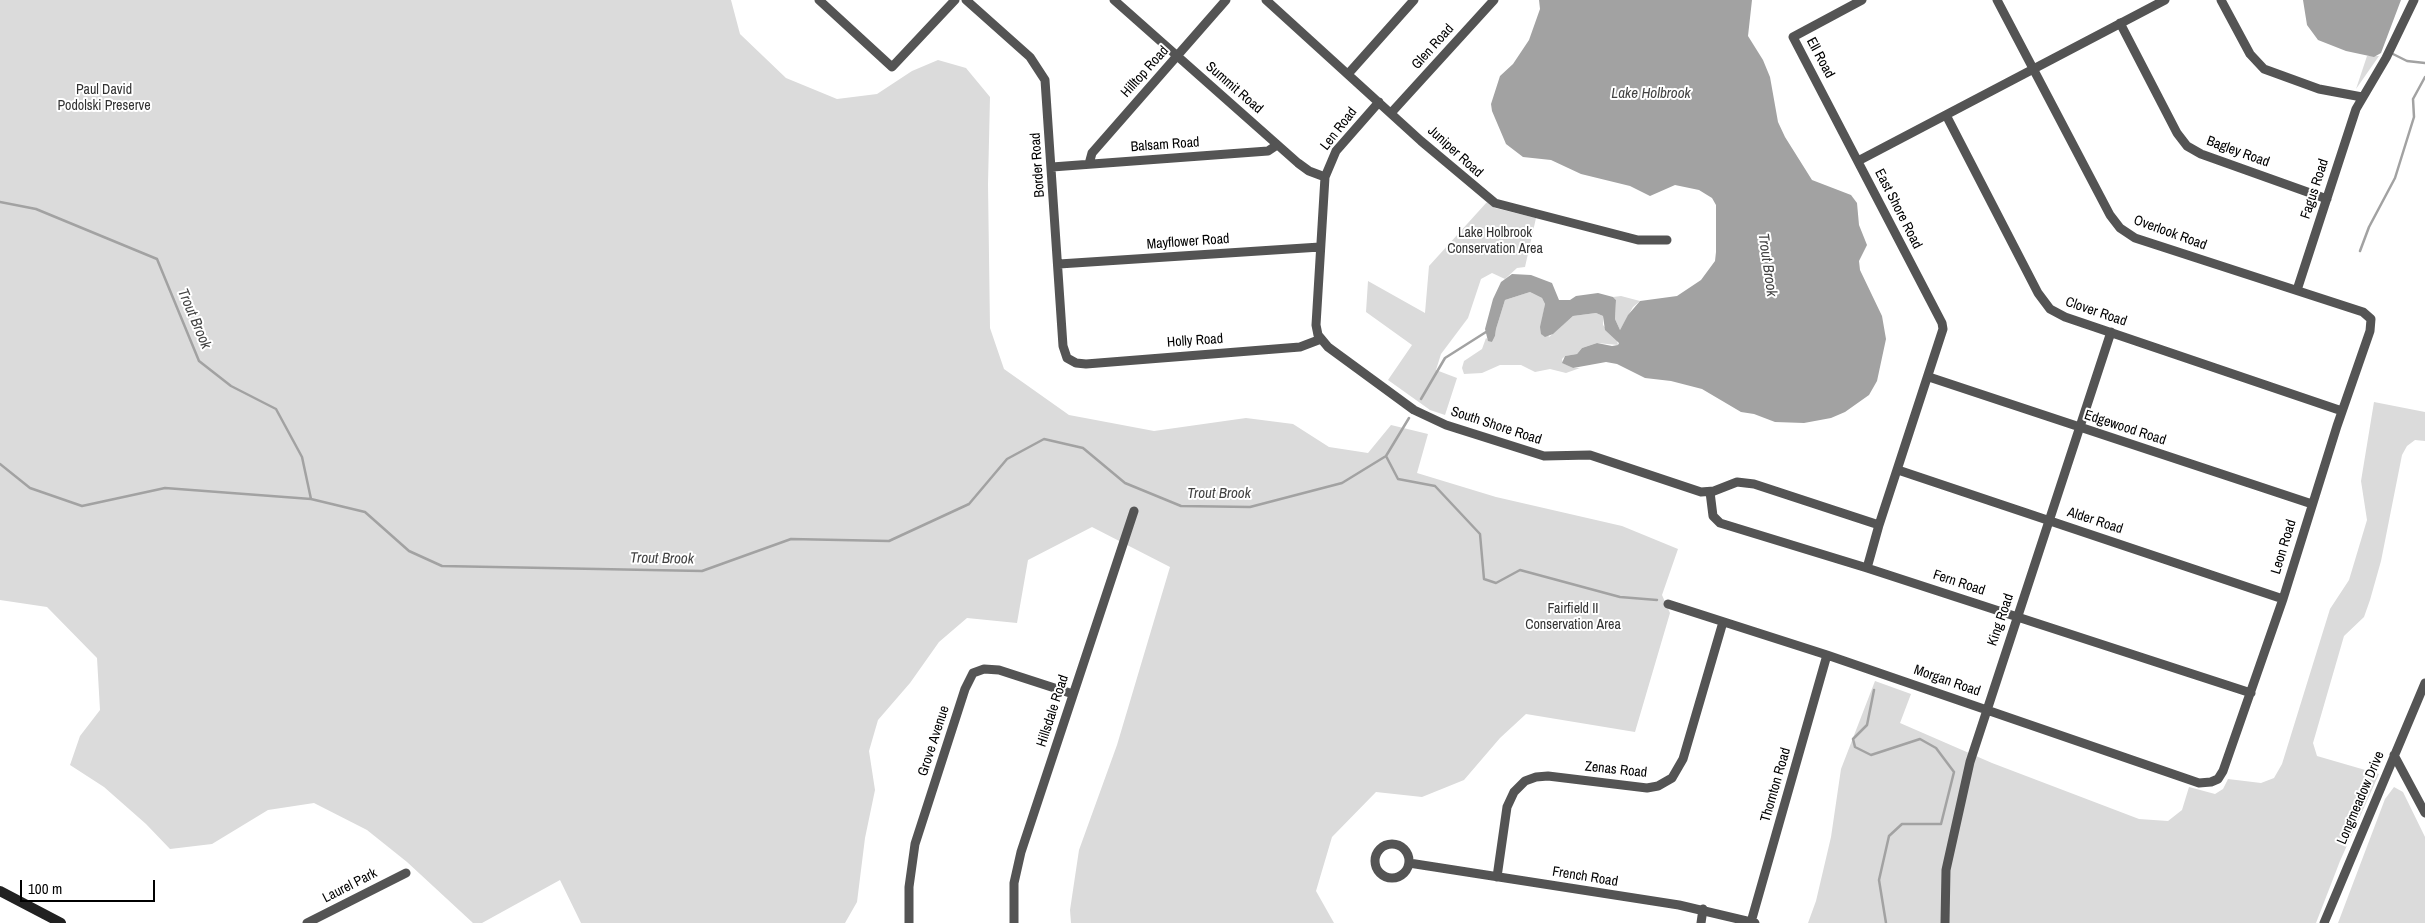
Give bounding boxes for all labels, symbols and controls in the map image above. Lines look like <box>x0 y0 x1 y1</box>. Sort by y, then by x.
street label: Glen Road <box>1408 21 1458 73</box>
street label: Ell Road <box>1802 35 1838 81</box>
street label: Hilltop Road <box>1118 43 1172 101</box>
street label: Summit Road <box>1202 59 1266 117</box>
park label: Paul David Podolski Preserve <box>57 82 151 114</box>
water label: Lake Holbrook <box>1611 85 1691 103</box>
street label: Len Road <box>1317 104 1361 154</box>
street label: Juniper Road <box>1424 123 1486 181</box>
street label: Border Road <box>1027 132 1049 198</box>
street label: Bagley Road <box>2204 133 2272 171</box>
street label: Balsam Road <box>1130 134 1200 156</box>
street label: Fagus Road <box>2297 157 2333 221</box>
street label: East Shore Road <box>1871 166 1925 252</box>
street label: Overlook Road <box>2131 212 2209 254</box>
park label: Lake Holbrook Conservation Area <box>1447 225 1543 258</box>
street label: Mayflower Road <box>1146 231 1230 253</box>
water label: Trout Brook <box>1754 232 1780 298</box>
water label: Trout Brook <box>173 286 215 352</box>
street label: Clover Road <box>2063 294 2129 330</box>
street label: Holly Road <box>1166 331 1224 351</box>
street label: South Shore Road <box>1448 403 1544 449</box>
street label: Edgewood Road <box>2082 407 2168 449</box>
water label: Trout Brook <box>1187 485 1251 503</box>
street label: Alder Road <box>2065 504 2125 538</box>
street label: Leon Road <box>2268 518 2300 576</box>
water label: Trout Brook <box>630 549 694 569</box>
street label: Fern Road <box>1931 567 1987 599</box>
street label: King Road <box>1984 592 2018 648</box>
park label: Fairfield II Conservation Area <box>1525 601 1621 634</box>
street label: Morgan Road <box>1911 662 1983 700</box>
street label: Hillsdale Road <box>1033 673 1073 749</box>
street label: Grove Avenue <box>915 704 953 778</box>
street label: Thornton Road <box>1757 746 1795 824</box>
street label: Longmeadow Drive <box>2334 749 2388 847</box>
street label: Zenas Road <box>1584 758 1648 782</box>
street label: French Road <box>1551 864 1619 890</box>
street label: Laurel Park <box>320 865 380 907</box>
scale bar <box>22 870 158 902</box>
text: 100 m <box>28 878 62 899</box>

